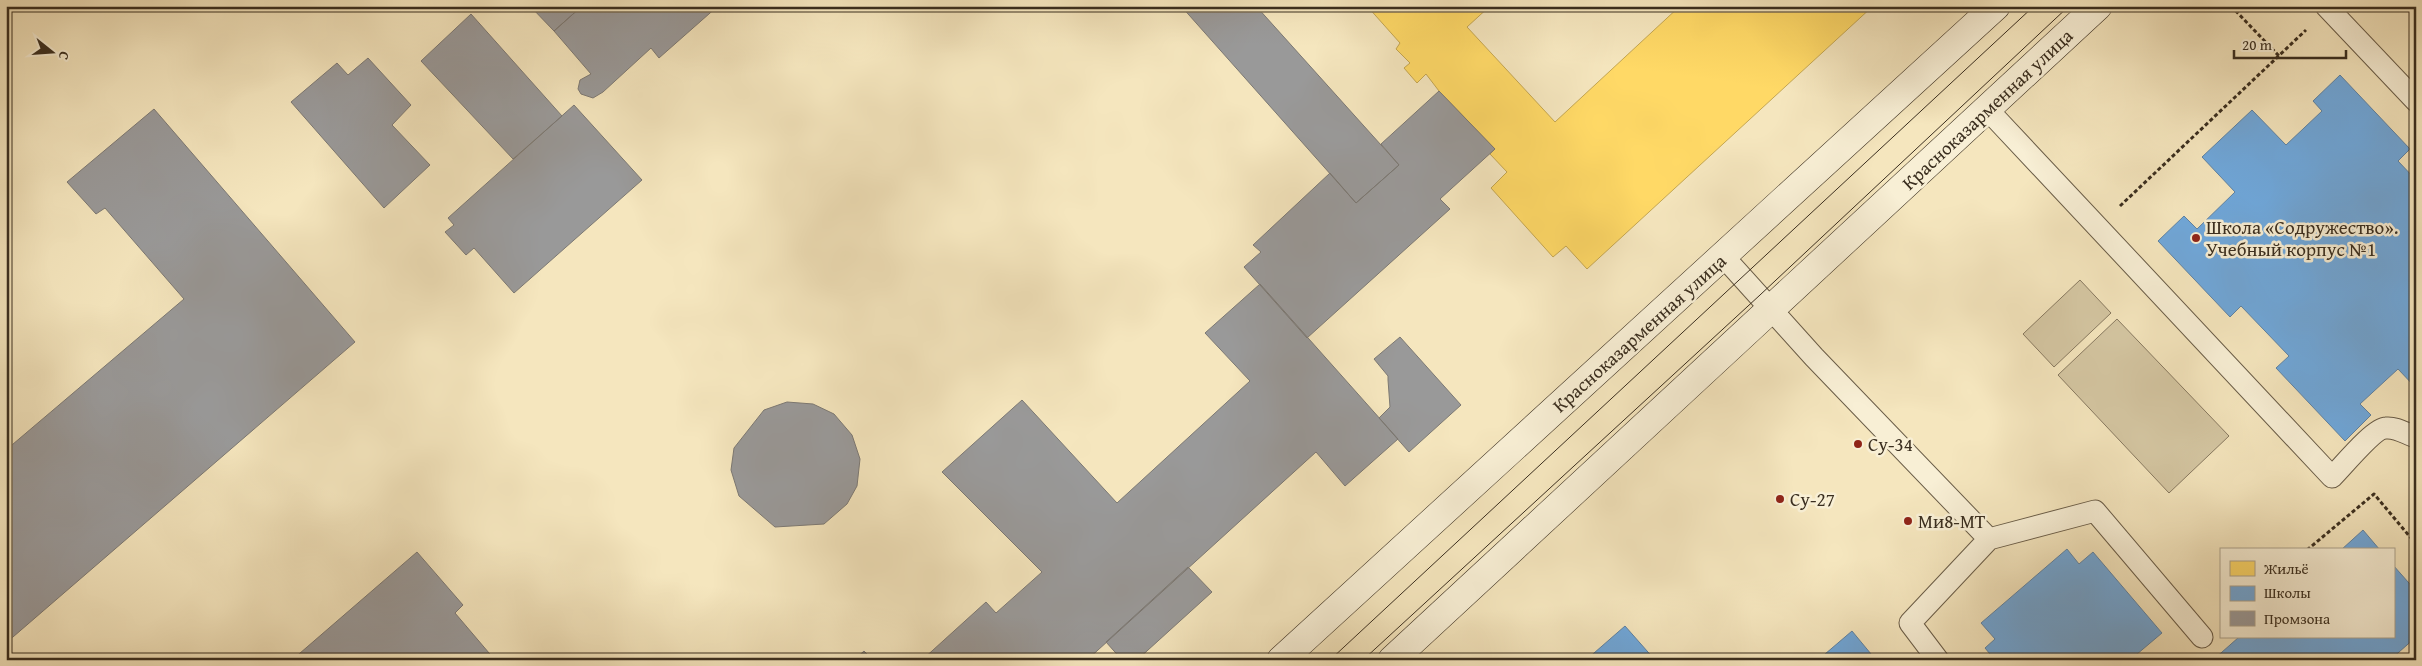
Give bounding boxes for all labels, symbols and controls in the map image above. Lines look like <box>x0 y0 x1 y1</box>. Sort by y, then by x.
street label: Красноказарменная улица <box>1895 22 2079 196</box>
north arrow <box>28 28 78 78</box>
scale bar <box>2234 28 2347 60</box>
text: 20 m <box>2242 34 2273 55</box>
text: С <box>54 49 75 63</box>
place label: Школа «Содружество». Учебный корпус №1 <box>2206 213 2398 263</box>
marker: Школа «Содружество». Учебный корпус №1 <box>2190 232 2202 244</box>
street label: Красноказарменная улица <box>1546 247 1732 419</box>
place label: Су-34 <box>1868 430 1913 458</box>
marker: Су-34 <box>1852 438 1864 450</box>
place label: Су-27 <box>1790 485 1835 513</box>
marker: Су-27 <box>1774 493 1786 505</box>
place label: Ми8-МТ <box>1918 507 1986 535</box>
marker: Ми8-МТ <box>1902 515 1914 527</box>
legend <box>2220 548 2394 638</box>
text: Жильё <box>2263 558 2309 579</box>
text: Школы <box>2264 582 2311 603</box>
text: Промзона <box>2264 608 2331 629</box>

